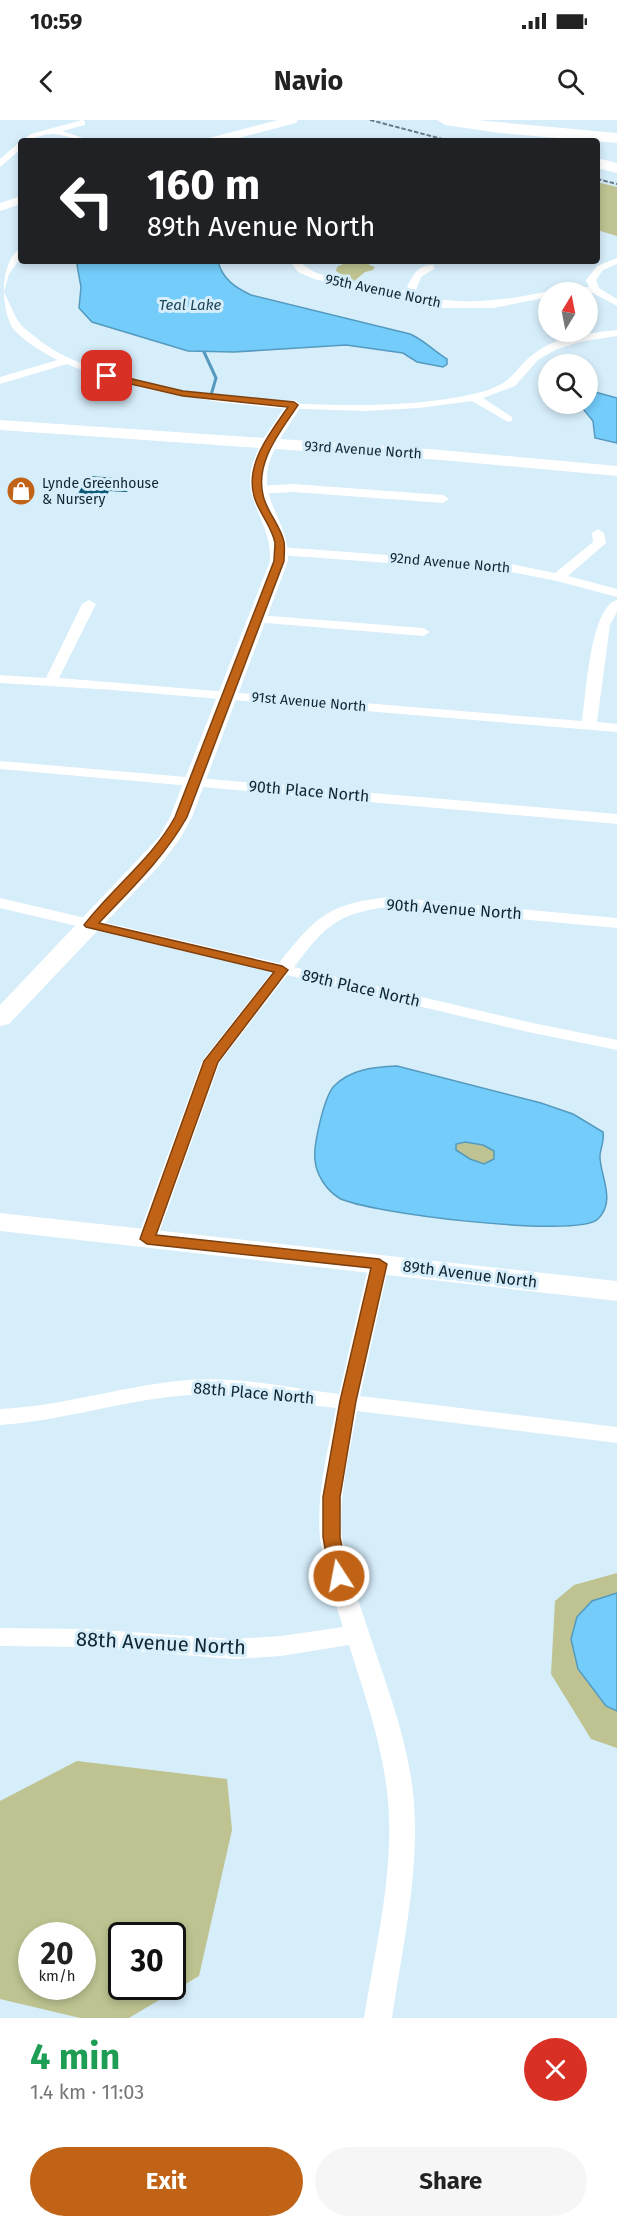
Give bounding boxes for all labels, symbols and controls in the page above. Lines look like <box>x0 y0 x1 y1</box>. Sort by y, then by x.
text: 10:59 <box>30 8 82 35</box>
icon: back <box>30 65 63 98</box>
text: Navio <box>274 65 343 97</box>
icon: search <box>554 65 587 98</box>
text: 160 m <box>147 160 260 210</box>
icon: left <box>48 162 126 240</box>
text: 89th Avenue North <box>147 211 375 243</box>
street label: 95th Avenue North <box>324 270 442 312</box>
north arrow <box>538 282 598 342</box>
map controls <box>538 282 598 414</box>
water label: Teal Lake <box>159 296 222 314</box>
pin <box>81 350 132 401</box>
button: search <box>538 354 598 414</box>
icon: arrive <box>90 359 123 392</box>
street label: 93rd Avenue North <box>304 437 422 463</box>
shop icon: Lynde Greenhouse & Nursery <box>5 475 37 507</box>
place label: Lynde Greenhouse & Nursery <box>42 475 159 508</box>
street label: 92nd Avenue North <box>389 549 511 577</box>
street label: 91st Avenue North <box>251 689 367 715</box>
street label: 90th Place North <box>248 776 370 806</box>
street label: 90th Avenue North <box>386 895 522 923</box>
street label: 89th Place North <box>300 965 422 1011</box>
street label: 89th Avenue North <box>402 1256 538 1292</box>
street label: 88th Place North <box>193 1378 315 1408</box>
position arrow <box>307 1544 371 1608</box>
street label: 88th Avenue North <box>76 1627 246 1659</box>
speed limit sign: 30 <box>108 1922 186 2000</box>
text: 20 <box>40 1936 74 1972</box>
text: km/h <box>38 1967 76 1985</box>
text: 4 min <box>30 2035 120 2079</box>
button: close <box>524 2038 587 2101</box>
text: 1.4 km · 11:03 <box>30 2080 144 2104</box>
button: Exit <box>30 2147 303 2216</box>
button: Share <box>315 2147 587 2216</box>

